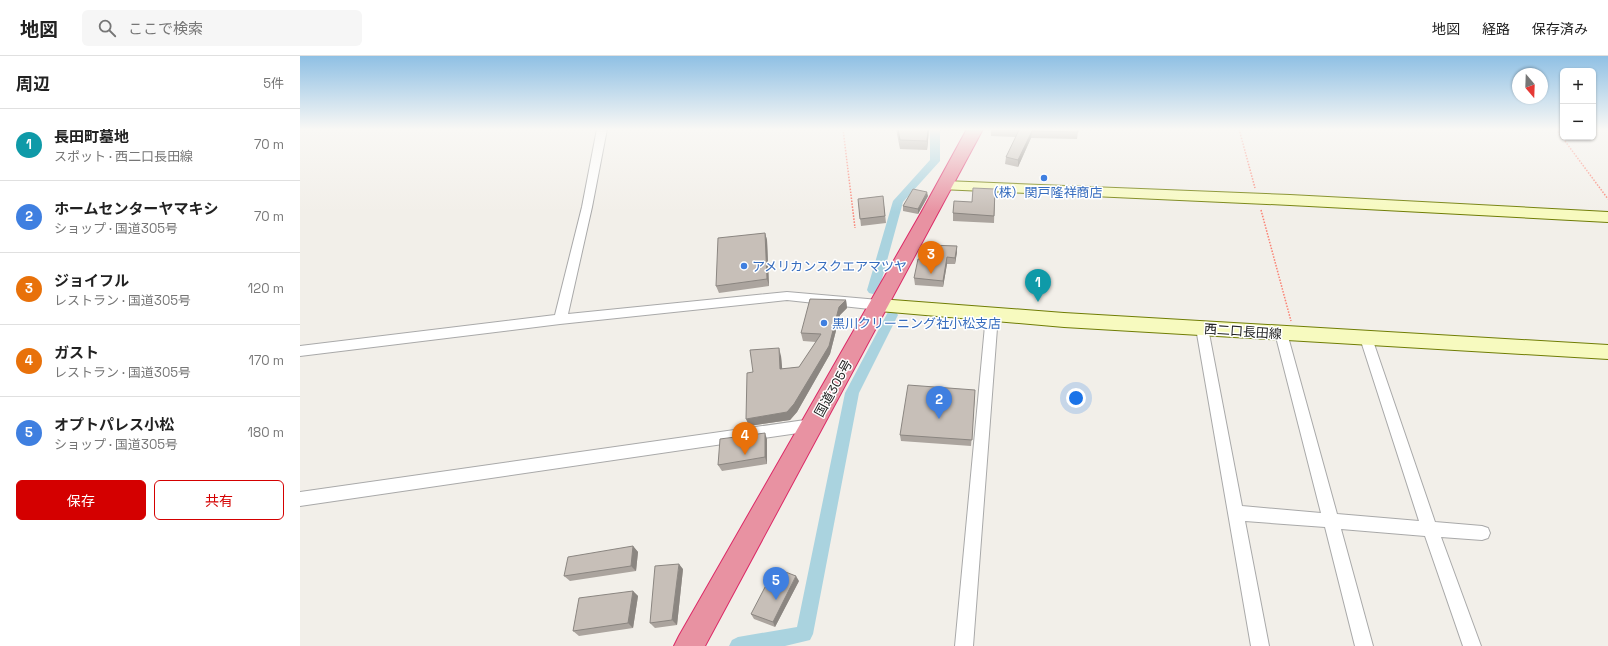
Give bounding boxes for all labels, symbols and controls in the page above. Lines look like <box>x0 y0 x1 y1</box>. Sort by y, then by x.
search box <box>82 10 362 46</box>
text: 地図 <box>20 17 58 42</box>
icon: search <box>96 17 118 39</box>
text: ここで検索 <box>128 19 203 38</box>
text: 地図 <box>1432 20 1460 38</box>
text: 経路 <box>1482 20 1510 38</box>
text: 保存済み <box>1532 20 1588 38</box>
north arrow <box>1512 68 1548 104</box>
map controls <box>1560 68 1596 140</box>
button: + <box>1560 68 1596 104</box>
text: 周辺 <box>16 73 50 95</box>
text: 5件 <box>263 75 284 92</box>
button: − <box>1560 104 1596 140</box>
text: 長田町墓地 <box>54 127 129 146</box>
text: 1 <box>26 136 32 153</box>
text: 70 m <box>254 136 284 153</box>
text: スポット · 西二口長田線 <box>54 148 193 165</box>
marker: （株）関戸隆祥商店 <box>1039 173 1049 183</box>
place label: （株）関戸隆祥商店 <box>985 184 1103 201</box>
text: ホームセンターヤマキシ <box>54 199 219 218</box>
text: 2 <box>25 208 33 225</box>
text: 70 m <box>254 208 284 225</box>
text: ショップ · 国道305号 <box>54 220 178 237</box>
pin: 3 <box>918 241 944 274</box>
place label: アメリカンスクエアマツヤ <box>752 258 907 275</box>
marker: アメリカンスクエアマツヤ <box>739 261 749 271</box>
pin: 1 <box>1025 269 1051 302</box>
text: ジョイフル <box>54 271 129 290</box>
text: 3 <box>25 280 33 297</box>
text: 120 m <box>248 280 284 297</box>
text: レストラン · 国道305号 <box>54 292 191 309</box>
place label: 黒川クリーニング社小松支店 <box>832 315 1001 332</box>
marker: 黒川クリーニング社小松支店 <box>819 318 829 328</box>
street label: 西二口長田線 <box>1203 320 1282 343</box>
text: ガスト <box>54 343 99 362</box>
text: 4 <box>25 352 33 369</box>
text: 170 m <box>248 352 284 369</box>
street label: 国道305号 <box>811 357 856 420</box>
text: レストラン · 国道305号 <box>54 364 191 381</box>
pin: 2 <box>926 386 952 419</box>
your location <box>1066 388 1086 408</box>
text: オプトパレス小松 <box>54 415 174 434</box>
pin: 4 <box>732 422 758 455</box>
text: 5 <box>25 424 33 441</box>
text: 180 m <box>248 424 284 441</box>
text: ショップ · 国道305号 <box>54 436 178 453</box>
button: 保存 <box>16 480 146 520</box>
button: 共有 <box>154 480 284 520</box>
pin: 5 <box>763 567 789 600</box>

